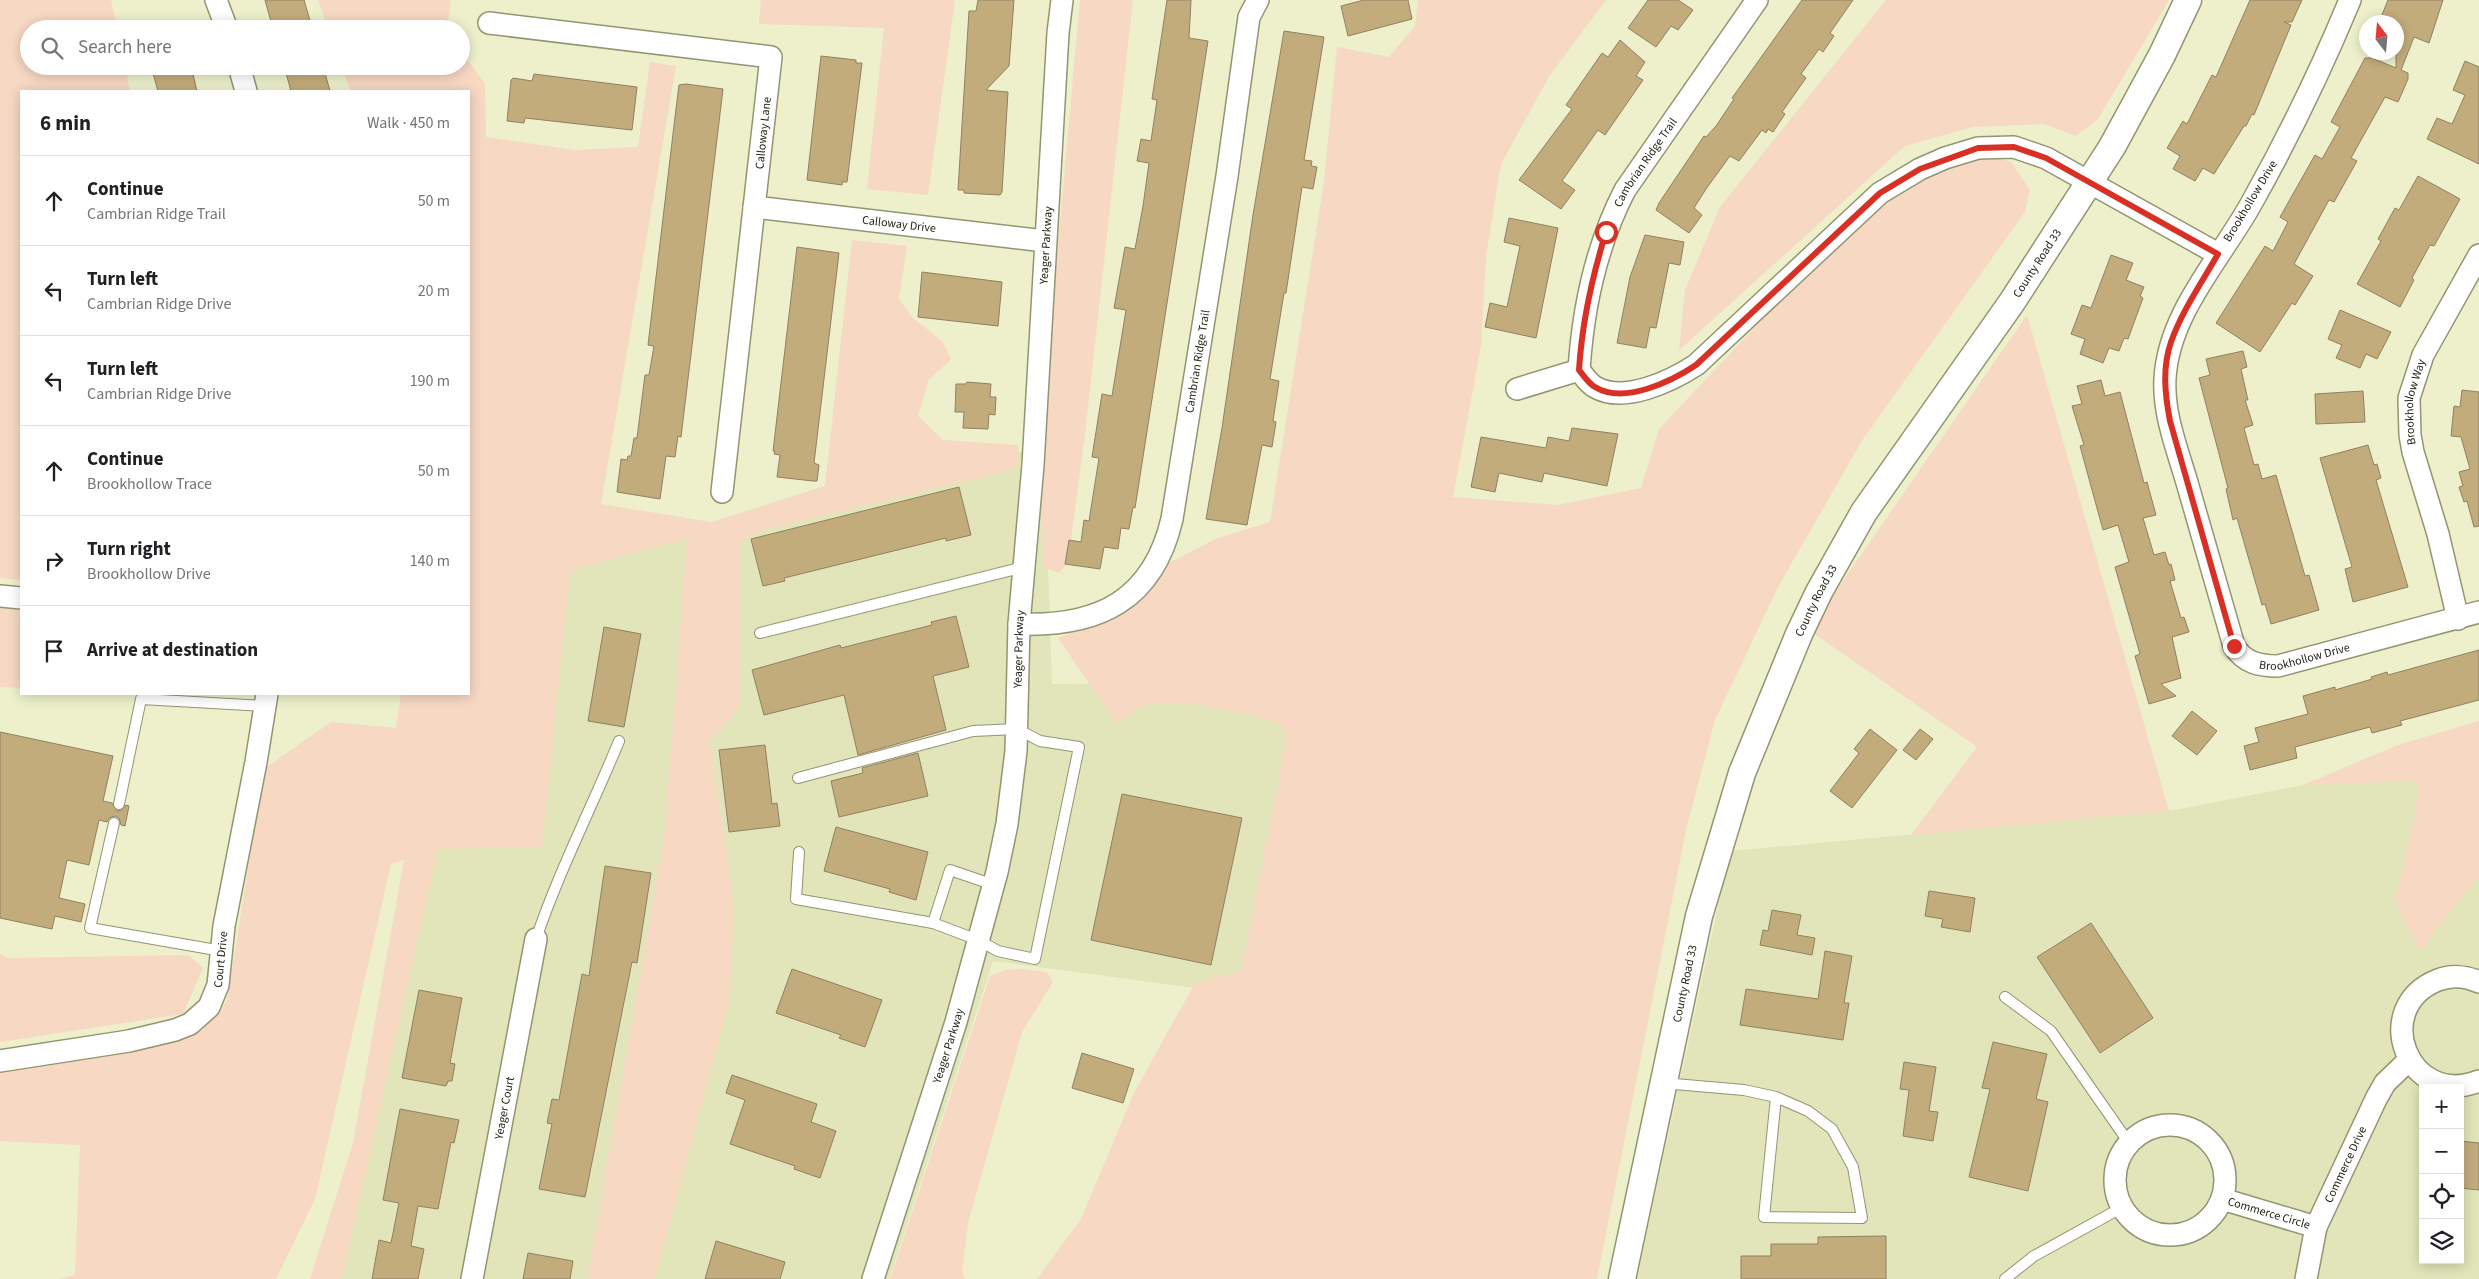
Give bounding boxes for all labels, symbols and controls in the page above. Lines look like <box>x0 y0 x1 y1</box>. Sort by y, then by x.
north arrow <box>2359 15 2404 60</box>
search box <box>20 20 470 75</box>
icon: search <box>38 34 66 62</box>
text: Search here <box>78 34 172 61</box>
street label: Calloway Lane <box>751 96 776 170</box>
text: 6 min <box>40 108 91 138</box>
text: Walk · 450 m <box>367 112 450 134</box>
street label: Cambrian Ridge Trail <box>1610 115 1682 210</box>
street label: Brookhollow Drive <box>2219 157 2282 245</box>
text: Continue <box>87 176 164 203</box>
icon: ahead <box>40 187 68 215</box>
text: 50 m <box>418 190 450 212</box>
text: Cambrian Ridge Trail <box>87 203 226 225</box>
street label: Yeager Parkway <box>1035 205 1057 286</box>
street label: Calloway Drive <box>861 212 937 237</box>
route start <box>1595 221 1618 244</box>
street label: County Road 33 <box>2009 226 2066 301</box>
text: Turn left <box>87 266 158 293</box>
icon: left <box>40 277 68 305</box>
text: 20 m <box>418 280 450 302</box>
text: Cambrian Ridge Drive <box>87 293 231 315</box>
street label: Cambrian Ridge Trail <box>1181 309 1214 414</box>
text: Turn left <box>87 356 158 383</box>
street label: Brookhollow Way <box>2401 357 2430 446</box>
icon: left <box>40 367 68 395</box>
text: 190 m <box>410 370 450 392</box>
text: Cambrian Ridge Drive <box>87 383 231 405</box>
text: Continue <box>87 446 164 473</box>
icon: ahead <box>40 457 68 485</box>
text: 50 m <box>418 460 450 482</box>
text: Brookhollow Trace <box>87 473 212 495</box>
text: Turn right <box>87 536 171 563</box>
icon: right <box>40 547 68 575</box>
text: 140 m <box>410 550 450 572</box>
street label: County Road 33 <box>1791 562 1842 640</box>
text: Brookhollow Drive <box>87 563 211 585</box>
street label: Yeager Parkway <box>1009 609 1029 689</box>
route end <box>2223 635 2246 658</box>
icon: arrive <box>40 637 68 665</box>
text: Arrive at destination <box>87 637 258 664</box>
street label: Brookhollow Drive <box>2258 639 2352 675</box>
street label: Court Drive <box>210 930 232 988</box>
street label: County Road 33 <box>1669 943 1702 1024</box>
street label: Yeager Parkway <box>928 1006 968 1087</box>
street label: Yeager Court <box>490 1075 519 1142</box>
map controls <box>2419 1084 2464 1264</box>
button: + <box>2419 1084 2464 1129</box>
street label: Commerce Drive <box>2320 1124 2371 1206</box>
button: − <box>2419 1129 2464 1174</box>
button: locate <box>2419 1174 2464 1219</box>
street label: Commerce Circle <box>2226 1193 2312 1234</box>
button: layers <box>2419 1219 2464 1264</box>

